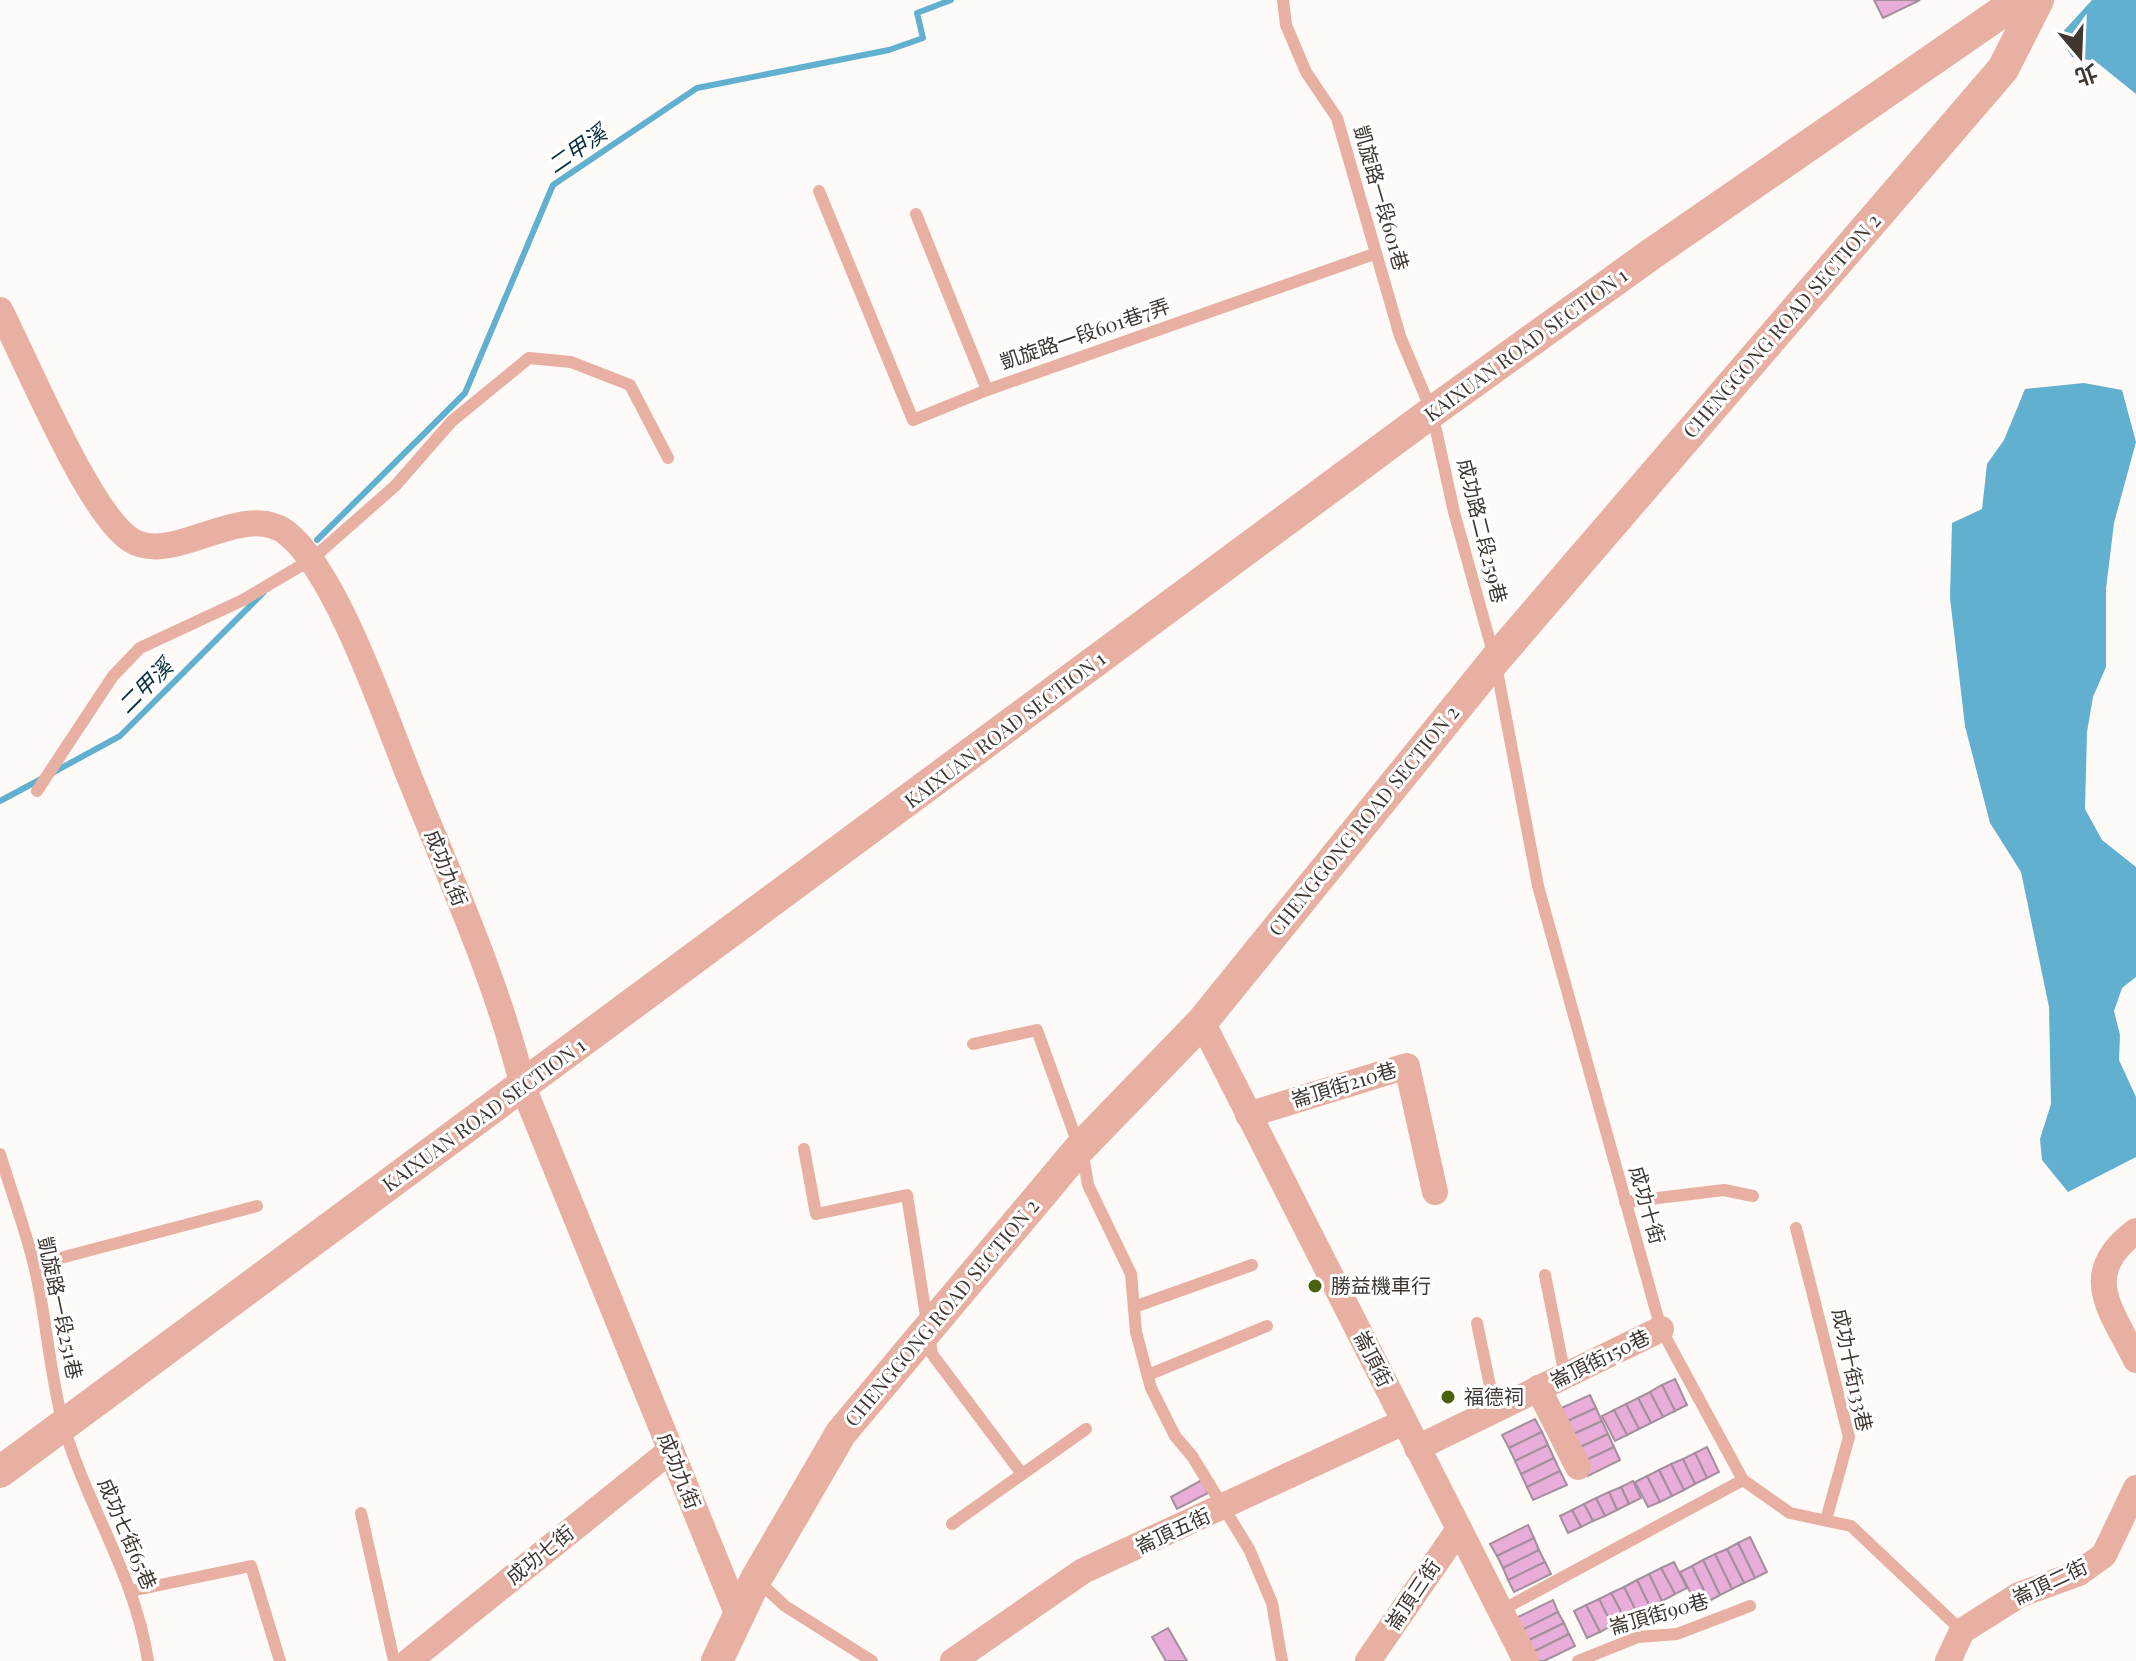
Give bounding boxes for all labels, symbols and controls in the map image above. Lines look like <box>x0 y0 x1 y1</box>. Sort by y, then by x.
north arrow <box>2040 16 2120 96</box>
text: 北 <box>2072 58 2102 94</box>
water label: 二甲溪 <box>541 115 615 179</box>
street label: 凱旋路一段601巷 <box>1349 122 1416 273</box>
street label: CHENGGONG ROAD SECTION 2 <box>1676 207 1886 443</box>
street label: KAIXUAN ROAD SECTION 1 <box>1418 261 1632 427</box>
street label: 凱旋路一段601巷7弄 <box>996 291 1173 374</box>
street label: 成功路二段259巷 <box>1452 456 1514 606</box>
street label: KAIXUAN ROAD SECTION 1 <box>898 644 1110 813</box>
water label: 二甲溪 <box>110 649 180 719</box>
street label: CHENGGONG ROAD SECTION 2 <box>1261 699 1464 941</box>
street label: 成功九街 <box>420 825 475 910</box>
street label: KAIXUAN ROAD SECTION 1 <box>376 1031 590 1197</box>
street label: 崙頂街210巷 <box>1288 1055 1400 1112</box>
street label: 成功十街 <box>1624 1162 1672 1247</box>
street label: CHENGGONG ROAD SECTION 2 <box>838 1193 1044 1431</box>
street label: 凱旋路一段251巷 <box>33 1234 90 1382</box>
place label: 勝益機車行 <box>1331 1271 1431 1298</box>
marker: 勝益機車行 <box>1306 1277 1324 1295</box>
street label: 成功十街133巷 <box>1827 1306 1880 1434</box>
street label: 崙頂街150巷 <box>1545 1322 1654 1393</box>
street label: 崙頂街 <box>1349 1325 1400 1391</box>
place label: 福德祠 <box>1464 1382 1524 1409</box>
marker: 福德祠 <box>1439 1388 1457 1406</box>
street label: 成功九街 <box>653 1428 708 1513</box>
street label: 成功七街65巷 <box>93 1474 164 1593</box>
street label: 崙頂五街 <box>1130 1501 1214 1559</box>
street label: 成功七街 <box>499 1518 579 1589</box>
street label: 崙頂二街 <box>2007 1552 2091 1610</box>
street label: 崙頂三街 <box>1378 1553 1445 1635</box>
street label: 崙頂街90巷 <box>1606 1585 1711 1640</box>

